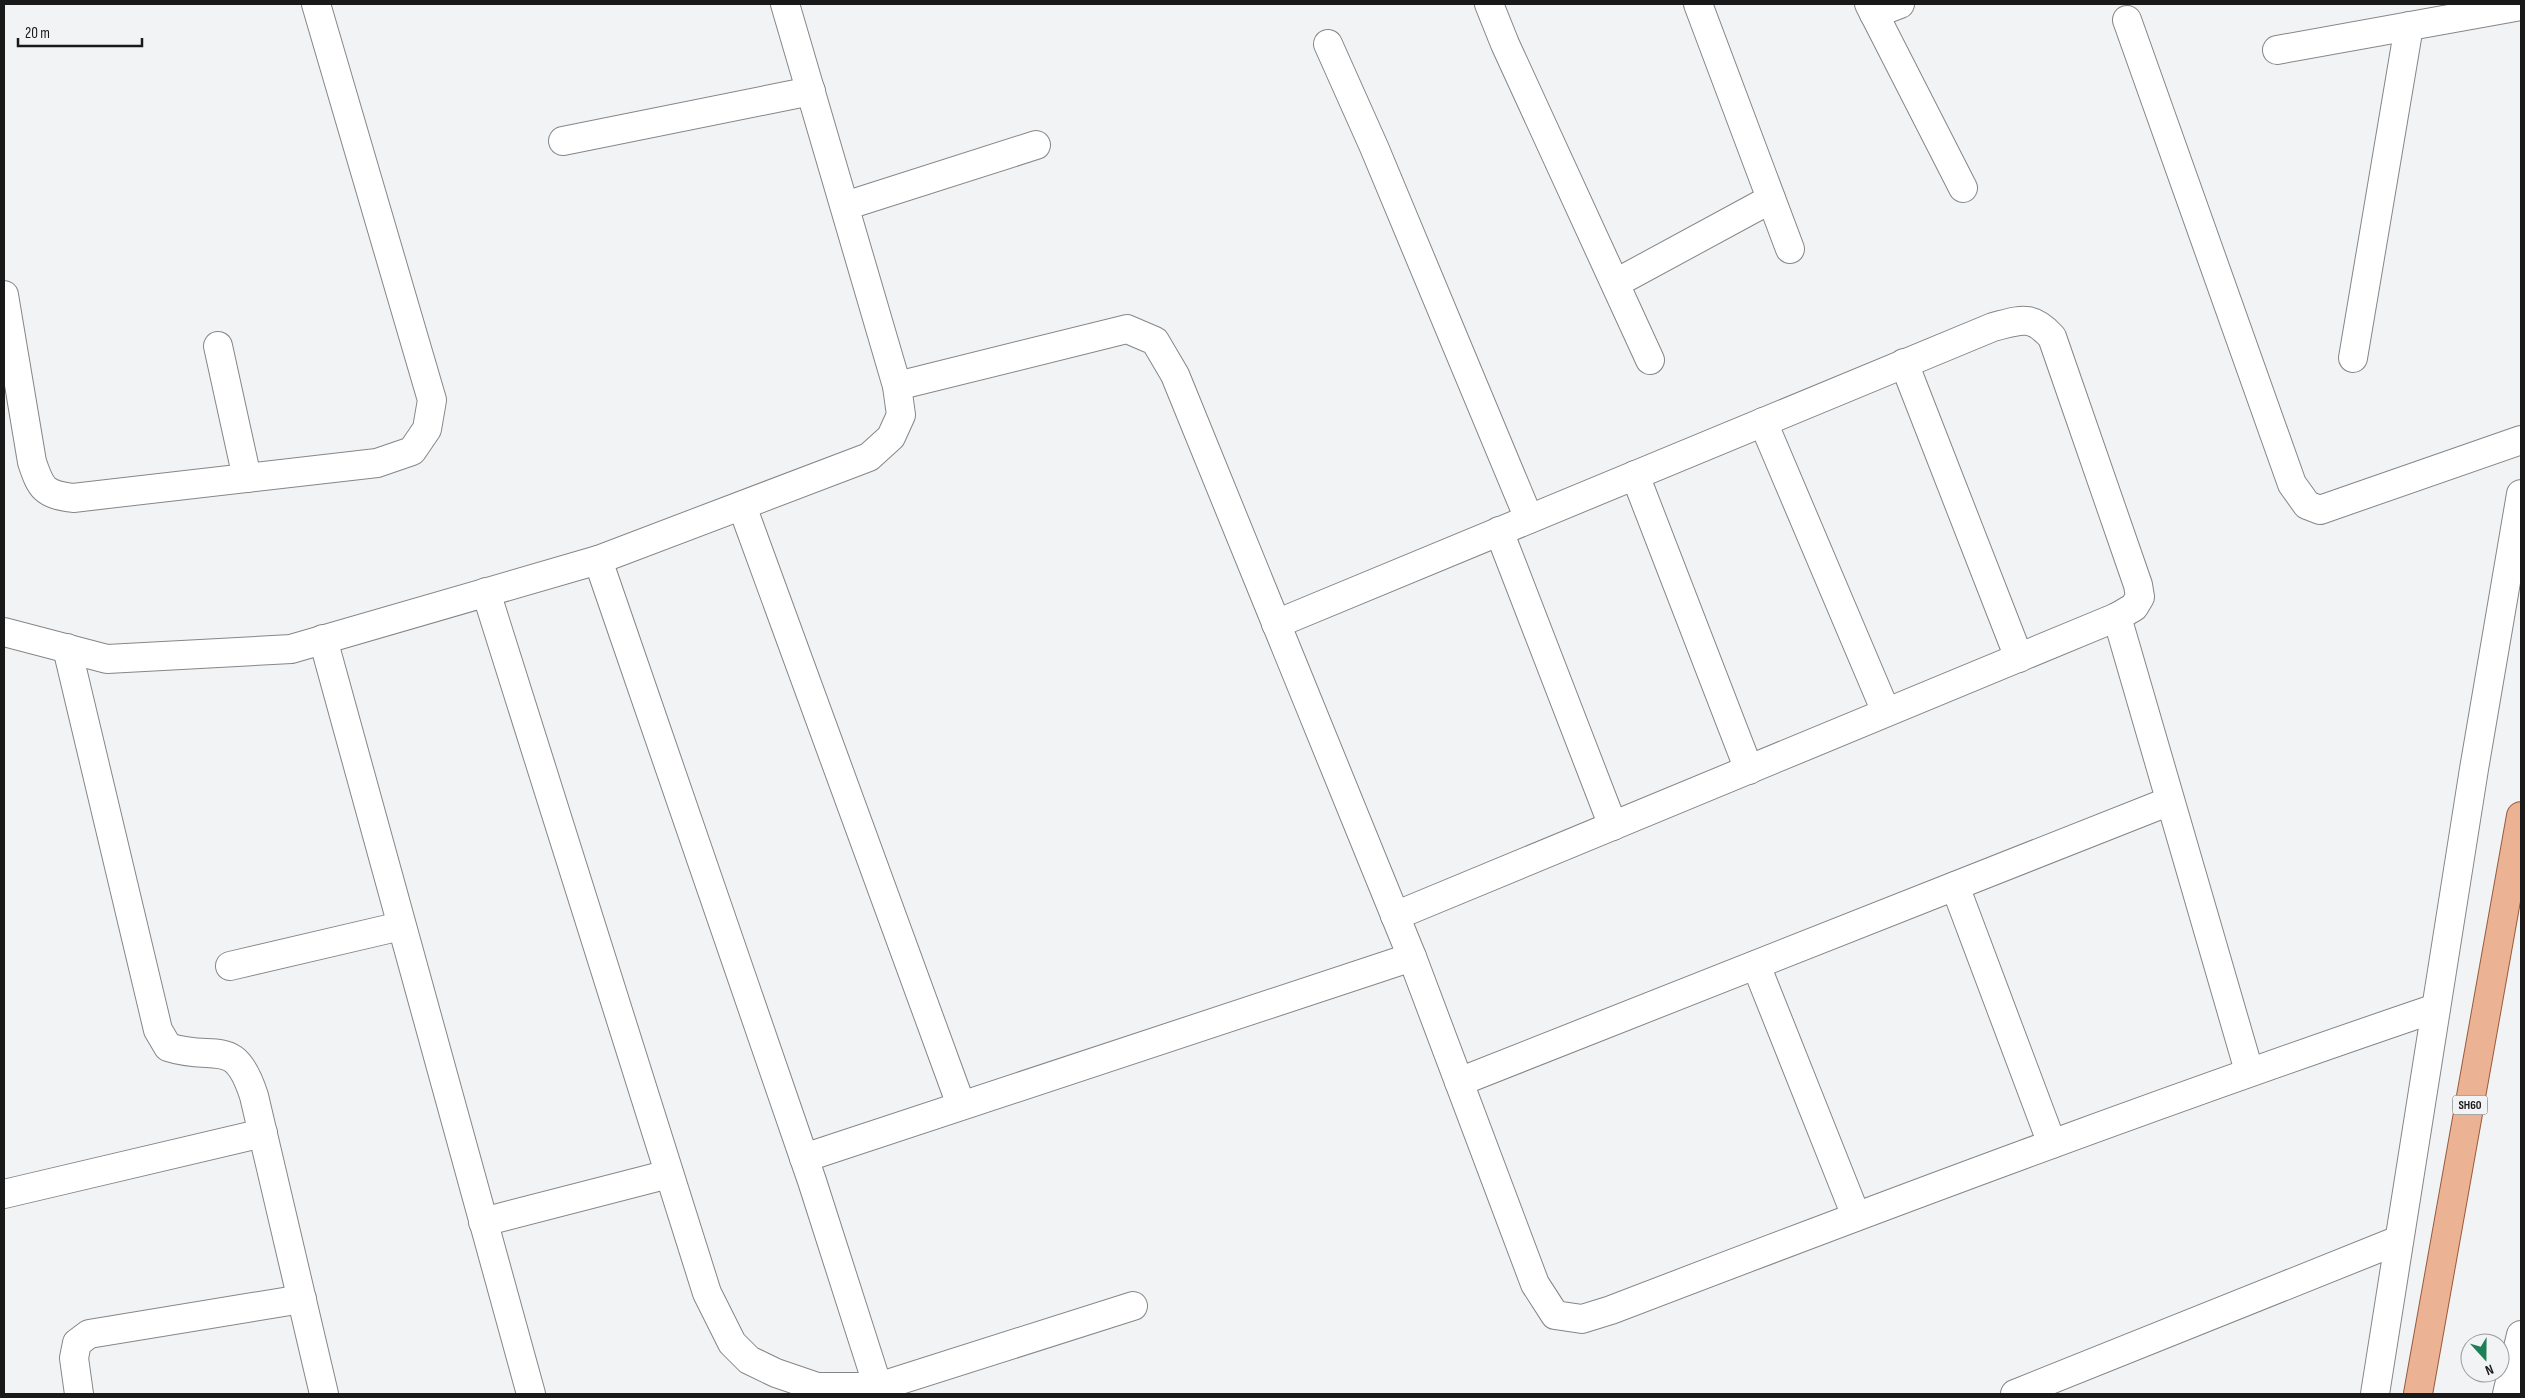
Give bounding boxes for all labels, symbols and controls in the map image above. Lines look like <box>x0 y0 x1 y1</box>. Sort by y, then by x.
scale bar <box>18 15 141 47</box>
text: 20 m <box>25 24 50 43</box>
road number: SH60 <box>2452 1096 2488 1114</box>
north arrow <box>2460 1333 2510 1383</box>
text: N <box>2483 1360 2496 1379</box>

